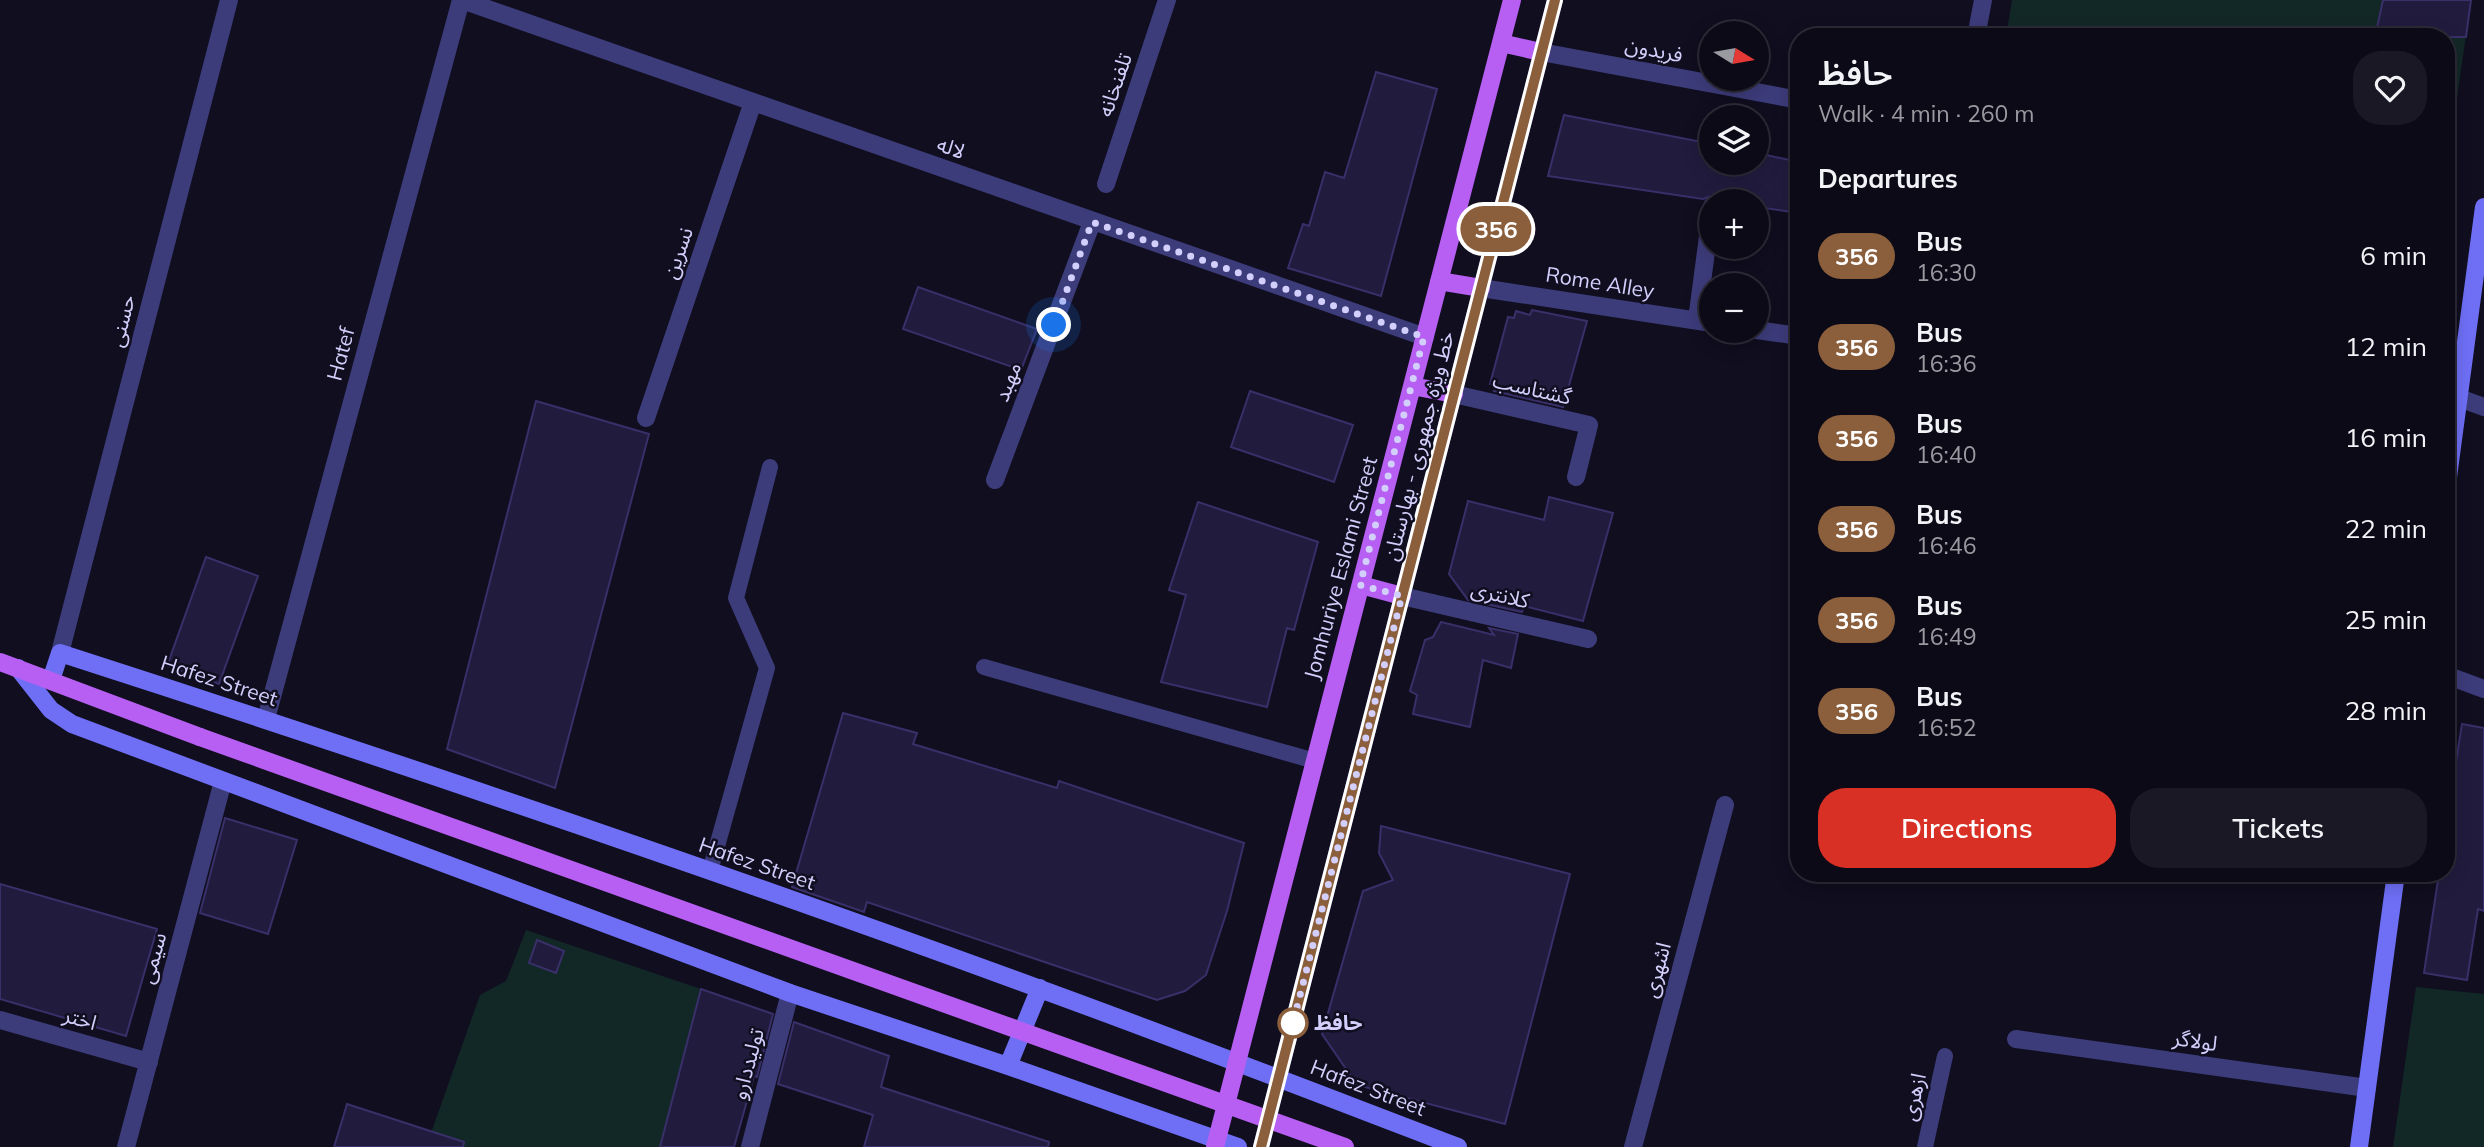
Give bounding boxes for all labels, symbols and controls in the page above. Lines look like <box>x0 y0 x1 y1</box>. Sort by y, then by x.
north arrow <box>1699 21 1769 91</box>
map controls <box>1699 21 1769 343</box>
street label: فریدون <box>1623 31 1685 67</box>
street label: تلفنخانه <box>1091 49 1137 120</box>
button: heart <box>2353 51 2427 125</box>
text: حافظ <box>1818 52 1892 93</box>
text: Walk · 4 min · 260 m <box>1818 99 2035 128</box>
button: layers <box>1699 105 1769 175</box>
street label: لاله <box>934 130 969 164</box>
text: Departures <box>1818 162 1958 195</box>
button: + <box>1699 189 1769 259</box>
line badge: 356 <box>1456 206 1536 252</box>
text: 356 <box>1474 214 1518 244</box>
street label: نسرین <box>656 223 698 282</box>
text: Bus <box>1916 225 1962 258</box>
text: 6 min <box>2360 239 2427 272</box>
text: 356 <box>1835 241 1878 271</box>
text: 16:30 <box>1916 258 1976 287</box>
street label: Rome Alley <box>1544 261 1656 303</box>
button: − <box>1699 273 1769 343</box>
street label: حسنی <box>102 292 140 350</box>
your location <box>1036 307 1071 342</box>
text: Bus <box>1916 316 1962 349</box>
street label: Hatef <box>320 323 360 383</box>
street label: خط ویژه جمهوری - بهارستان <box>1377 328 1459 563</box>
text: 12 min <box>2345 330 2427 363</box>
text: 356 <box>1835 332 1878 362</box>
text: 16:36 <box>1916 349 1976 378</box>
street label: مهبد <box>988 358 1026 405</box>
street label: گشتاسب <box>1490 366 1574 410</box>
text: Bus <box>1916 407 1962 440</box>
text: 16 min <box>2345 421 2427 454</box>
text: 356 <box>1835 423 1878 453</box>
text: 16:40 <box>1916 440 1976 469</box>
street label: Jomhuriye Eslami Street <box>1298 454 1382 682</box>
text: Bus <box>1916 498 1962 531</box>
text: 22 min <box>2345 512 2427 545</box>
text: 356 <box>1835 514 1878 544</box>
text: 16:46 <box>1916 531 1976 560</box>
street label: کلانتری <box>1469 575 1532 613</box>
text: Bus <box>1916 589 1962 622</box>
text: 25 min <box>2345 603 2427 636</box>
text: 356 <box>1835 605 1878 635</box>
text: 16:49 <box>1916 622 1976 651</box>
street label: Hafez Street <box>158 649 281 711</box>
text: Bus <box>1916 680 1962 713</box>
text: 28 min <box>2345 694 2427 727</box>
text: 356 <box>1835 696 1878 726</box>
text: 16:52 <box>1916 713 1976 742</box>
button: Directions <box>1818 788 2116 868</box>
button: Tickets <box>2130 788 2427 868</box>
street label: Hafez Street <box>696 831 819 895</box>
street label: سیمی <box>133 929 171 986</box>
street label: اشهری <box>1636 939 1676 1000</box>
street label: اختر <box>60 1001 100 1035</box>
marker: حافظ <box>1278 1008 1308 1038</box>
place label: حافظ <box>1314 1009 1363 1035</box>
street label: لولاگر <box>2170 1024 2219 1056</box>
street label: تولیددارو <box>725 1025 769 1102</box>
street label: Hafez Street <box>1307 1053 1430 1121</box>
street label: ازهری <box>1895 1070 1931 1123</box>

